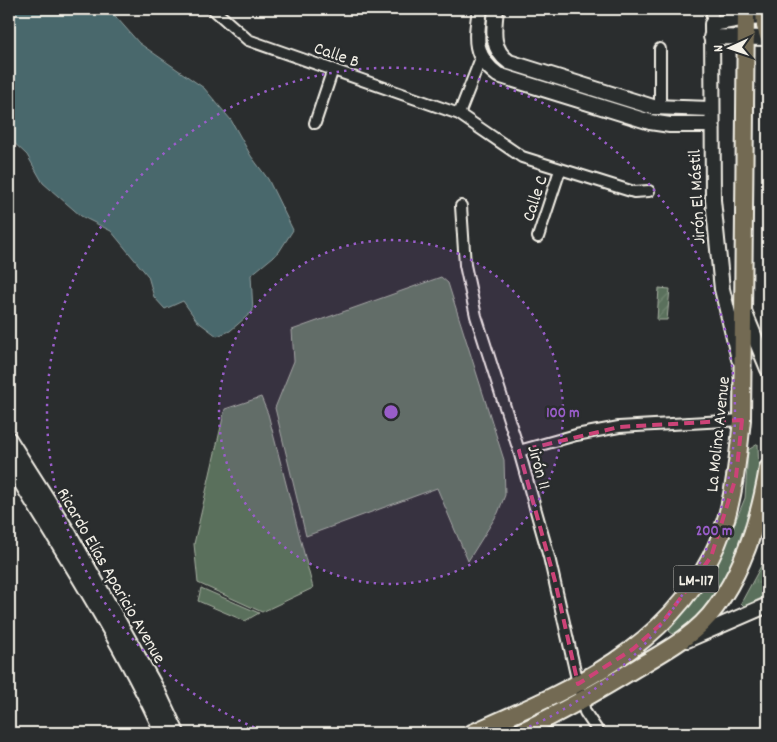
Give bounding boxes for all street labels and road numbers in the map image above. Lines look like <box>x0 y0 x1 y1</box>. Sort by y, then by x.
street label: Calle B <box>310 37 362 76</box>
street label: Jirón El Mástil <box>683 148 713 245</box>
street label: Calle C <box>517 173 556 225</box>
street label: La Molina Avenue <box>701 375 738 493</box>
street label: Jirón 11 <box>519 443 556 493</box>
street label: Ricardo Elías Aparicio Avenue <box>49 484 171 669</box>
road number: LM-117 <box>674 566 718 592</box>

